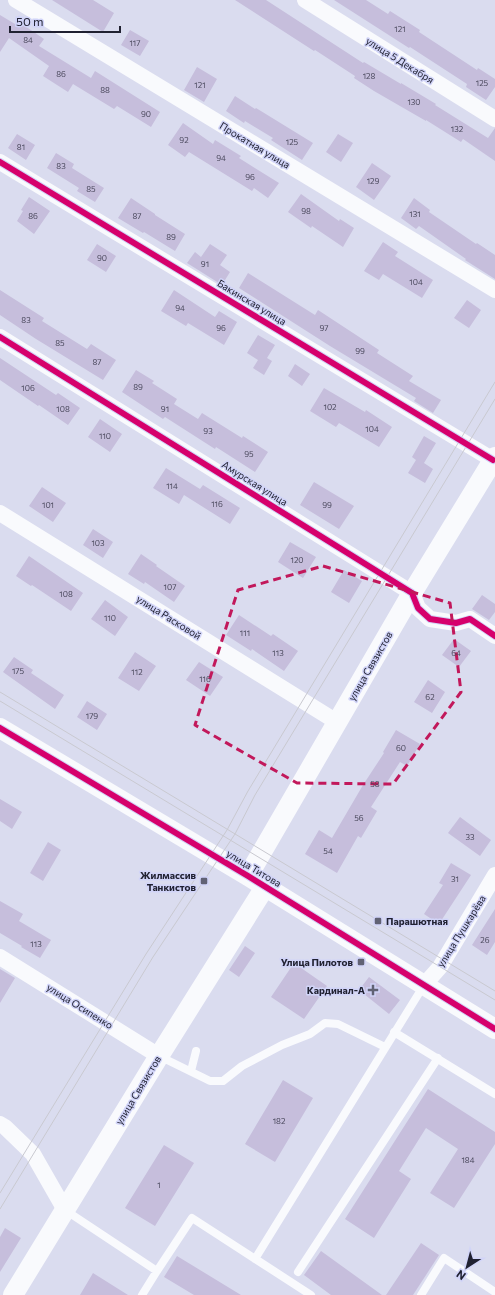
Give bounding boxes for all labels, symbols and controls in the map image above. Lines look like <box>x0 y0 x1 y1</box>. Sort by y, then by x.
scale bar <box>10 8 120 34</box>
text: 50 m <box>16 14 44 28</box>
house number: 121 <box>394 24 406 34</box>
street label: улица 5 Декабря <box>364 34 436 86</box>
house number: 84 <box>23 35 33 45</box>
house number: 117 <box>129 38 141 48</box>
house number: 86 <box>56 69 66 79</box>
house number: 128 <box>363 71 375 81</box>
house number: 125 <box>476 78 489 88</box>
house number: 121 <box>194 80 206 90</box>
house number: 88 <box>100 85 110 95</box>
house number: 130 <box>407 97 421 107</box>
house number: 90 <box>141 109 151 119</box>
street label: Прокатная улица <box>218 119 292 171</box>
house number: 132 <box>451 124 464 134</box>
house number: 92 <box>179 135 189 145</box>
house number: 125 <box>286 137 299 147</box>
house number: 81 <box>17 142 25 152</box>
house number: 94 <box>216 153 226 163</box>
house number: 83 <box>56 161 66 171</box>
house number: 96 <box>245 172 255 182</box>
house number: 129 <box>367 176 379 186</box>
house number: 85 <box>86 184 96 194</box>
house number: 98 <box>301 206 311 216</box>
house number: 131 <box>409 209 421 219</box>
house number: 86 <box>28 211 38 221</box>
house number: 87 <box>132 211 142 221</box>
house number: 89 <box>166 232 176 242</box>
house number: 90 <box>97 253 107 263</box>
house number: 91 <box>201 259 209 269</box>
street label: Бакинская улица <box>215 277 289 327</box>
house number: 104 <box>409 277 423 287</box>
house number: 94 <box>175 303 185 313</box>
house number: 83 <box>21 315 31 325</box>
house number: 96 <box>216 323 226 333</box>
house number: 97 <box>319 323 329 333</box>
house number: 85 <box>55 338 65 348</box>
house number: 99 <box>355 346 365 356</box>
house number: 87 <box>92 357 102 367</box>
house number: 89 <box>133 382 143 392</box>
house number: 106 <box>21 383 35 393</box>
house number: 102 <box>323 402 337 412</box>
house number: 108 <box>56 404 70 414</box>
house number: 91 <box>161 404 169 414</box>
house number: 104 <box>365 424 379 434</box>
house number: 93 <box>203 426 213 436</box>
house number: 110 <box>99 431 111 441</box>
house number: 95 <box>244 449 254 459</box>
street label: Амурская улица <box>220 458 290 508</box>
house number: 114 <box>166 481 178 491</box>
house number: 116 <box>211 499 223 509</box>
house number: 101 <box>42 500 54 510</box>
house number: 99 <box>322 500 332 510</box>
house number: 103 <box>91 538 105 548</box>
house number: 120 <box>290 555 304 565</box>
house number: 107 <box>164 582 176 592</box>
house number: 108 <box>59 589 73 599</box>
street label: улица Расковой <box>135 592 203 642</box>
house number: 110 <box>104 613 116 623</box>
house number: 111 <box>240 628 250 638</box>
street label: улица Связистов <box>345 629 395 703</box>
house number: 113 <box>272 648 284 658</box>
house number: 64 <box>451 648 461 658</box>
house number: 175 <box>12 666 25 676</box>
house number: 112 <box>131 667 143 677</box>
house number: 116 <box>199 674 211 684</box>
house number: 62 <box>425 692 435 702</box>
house number: 179 <box>86 711 98 721</box>
house number: 60 <box>396 743 406 753</box>
house number: 58 <box>370 779 380 789</box>
house number: 56 <box>354 813 364 823</box>
house number: 33 <box>465 832 475 842</box>
house number: 54 <box>323 846 333 856</box>
street label: улица Титова <box>224 847 284 889</box>
place label: Жилмассив Танкистов <box>140 869 197 893</box>
house number: 31 <box>451 874 459 884</box>
marker: Жилмассив Танкистов <box>199 876 209 886</box>
street label: улица Пушкарёва <box>434 893 488 969</box>
place label: Парашютная <box>386 915 448 927</box>
marker: Парашютная <box>373 916 383 926</box>
house number: 26 <box>480 935 490 945</box>
house number: 113 <box>30 939 42 949</box>
place label: Улица Пилотов <box>281 956 354 968</box>
marker: Улица Пилотов <box>356 957 366 967</box>
street label: улица Осипенко <box>45 981 115 1031</box>
place label: Кардинал-А <box>307 984 365 996</box>
marker: Кардинал-А <box>368 985 378 995</box>
street label: улица Связистов <box>113 1053 163 1127</box>
house number: 182 <box>273 1116 286 1126</box>
house number: 184 <box>461 1155 475 1165</box>
house number: 1 <box>157 1180 161 1190</box>
north arrow <box>447 1247 487 1287</box>
text: N <box>454 1268 468 1283</box>

